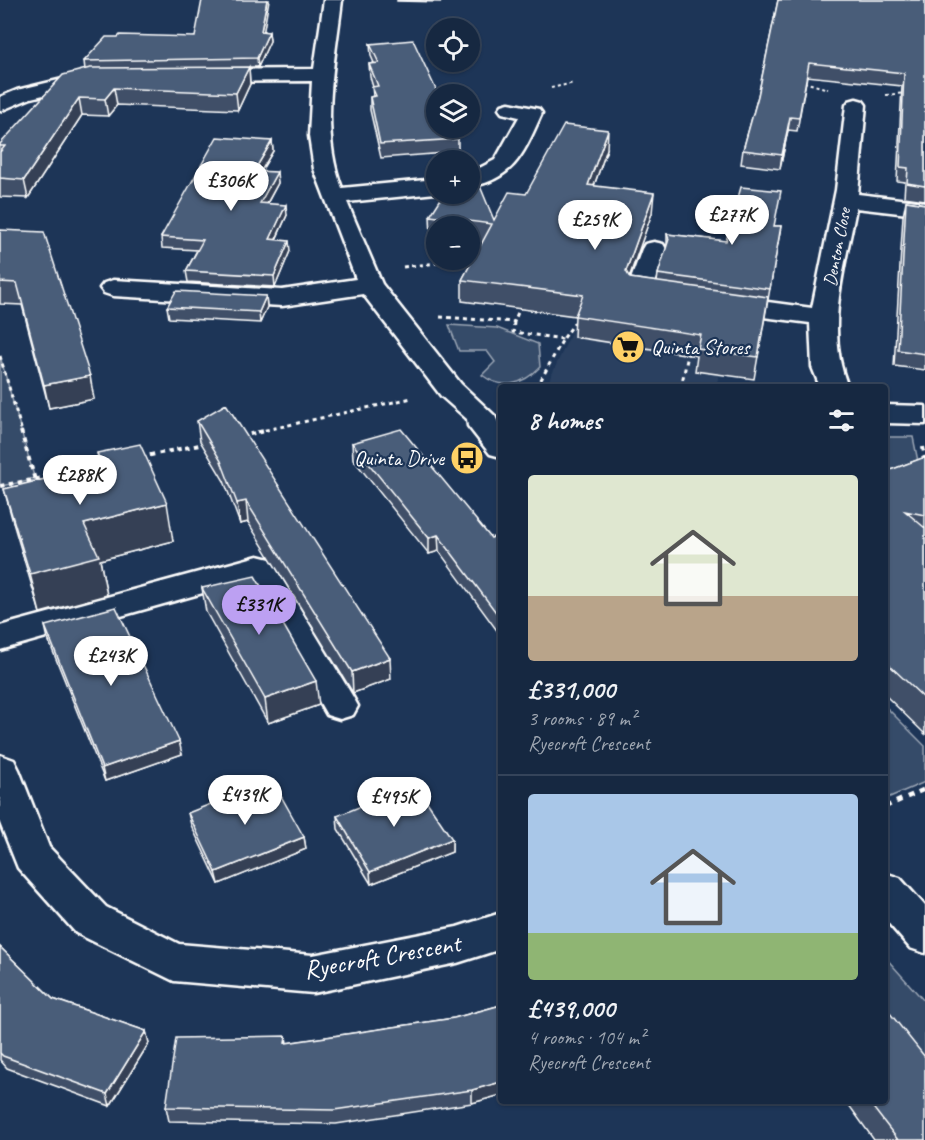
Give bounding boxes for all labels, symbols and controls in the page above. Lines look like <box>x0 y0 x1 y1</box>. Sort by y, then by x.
map controls <box>426 18 480 270</box>
button: locate <box>426 18 480 72</box>
button: layers <box>426 84 480 138</box>
button: + <box>426 150 480 204</box>
pin: £306K <box>189 161 273 212</box>
text: £306K <box>208 168 254 193</box>
pin: £277K <box>690 195 774 246</box>
pin: £259K <box>553 200 637 251</box>
text: £277K <box>709 202 755 227</box>
street label: Denton Close <box>819 205 856 288</box>
text: £259K <box>572 207 618 232</box>
button: − <box>426 216 480 270</box>
supermarket icon: Quinta Stores <box>610 329 646 365</box>
place label: Quinta Stores <box>651 334 751 360</box>
text: 8 homes <box>528 404 601 437</box>
icon: filters <box>825 404 858 437</box>
bus stop icon: Quinta Drive <box>449 440 485 476</box>
place label: Quinta Drive <box>354 445 445 471</box>
pin: £288K <box>38 455 122 506</box>
text: £288K <box>57 462 103 487</box>
icon: home <box>639 514 747 622</box>
pin: £331K <box>217 585 301 636</box>
text: £331K <box>236 592 282 617</box>
pin: £243K <box>69 636 153 687</box>
text: £243K <box>88 643 134 668</box>
text: £331,000 <box>528 673 615 706</box>
text: 3 rooms · 89 m² <box>528 706 636 731</box>
text: Ryecroft Crescent <box>528 731 650 756</box>
pin: £439K <box>203 775 287 826</box>
pin: £495K <box>352 777 436 828</box>
text: £439K <box>222 782 268 807</box>
text: £495K <box>371 784 417 809</box>
icon: home <box>639 833 747 941</box>
street label: Ryecroft Crescent <box>301 926 465 986</box>
text: £439,000 <box>528 992 615 1025</box>
text: 4 rooms · 104 m² <box>528 1025 645 1050</box>
text: Ryecroft Crescent <box>528 1050 650 1075</box>

